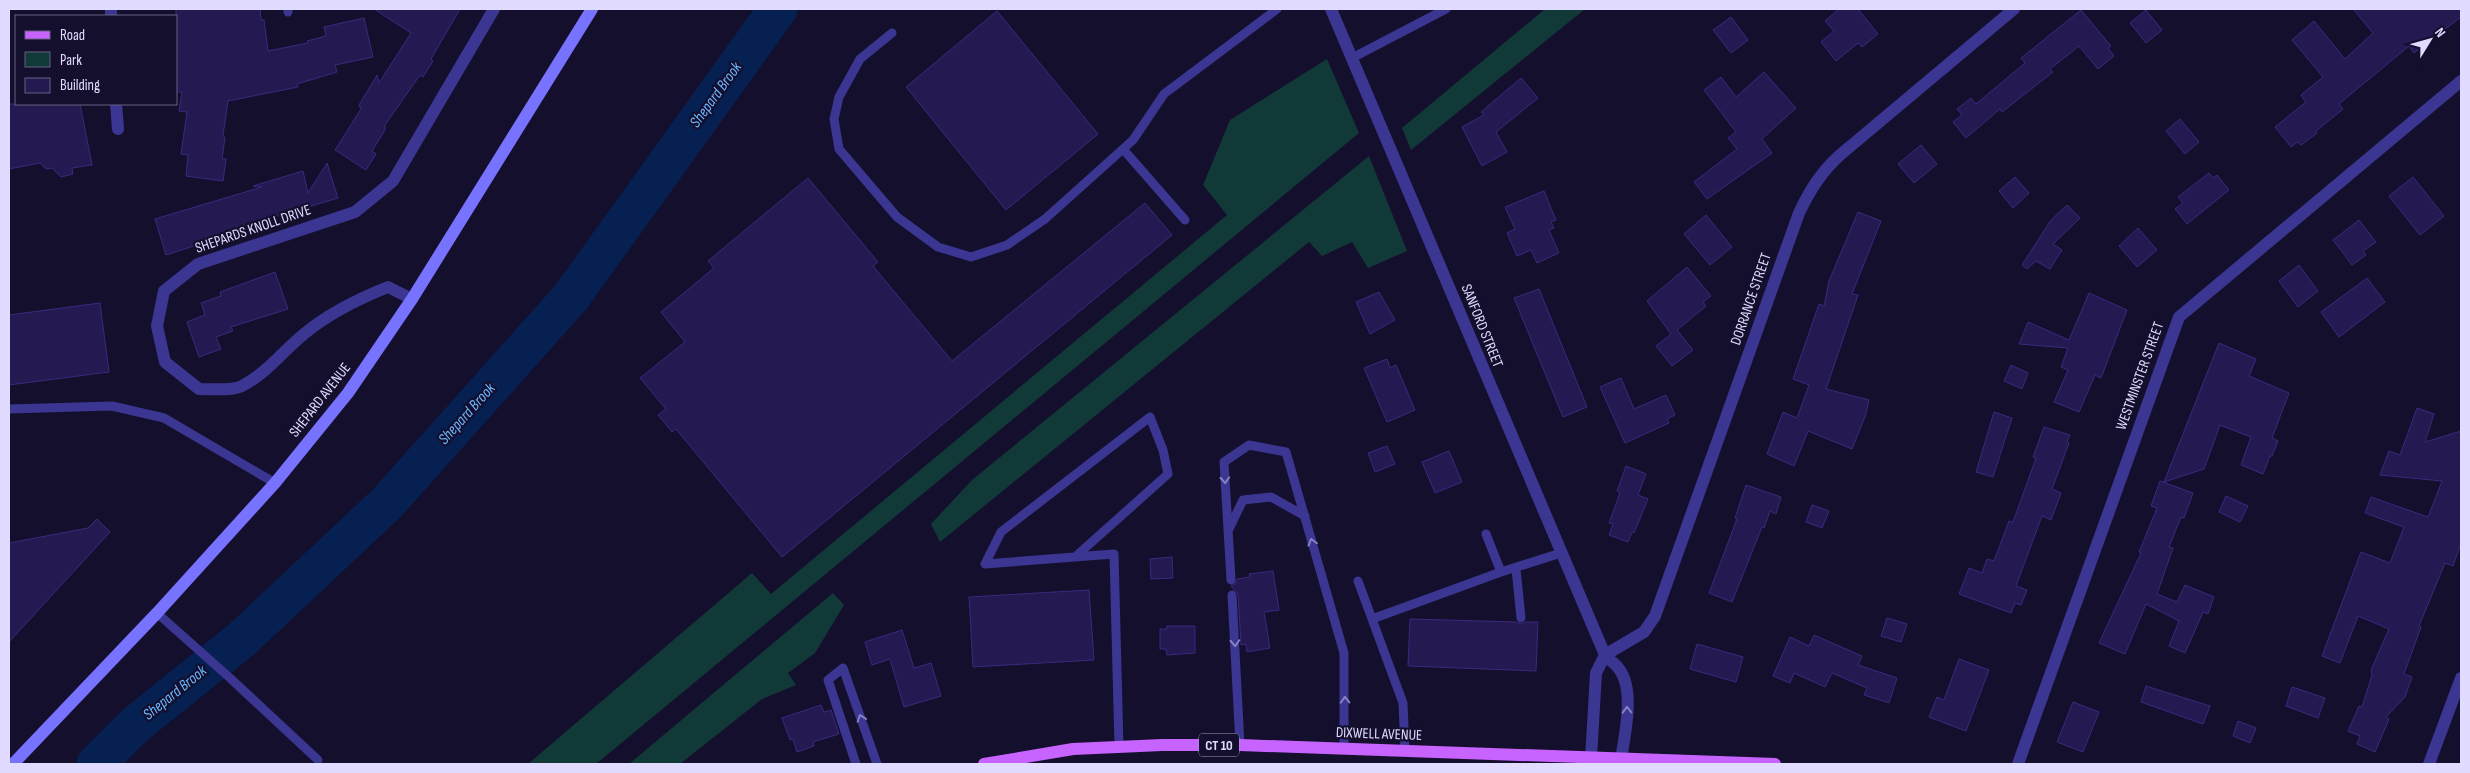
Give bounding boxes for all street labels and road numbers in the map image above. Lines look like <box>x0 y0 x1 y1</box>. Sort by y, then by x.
street label: SHEPARDS KNOLL DRIVE <box>193 200 313 258</box>
street label: DORRANCE STREET <box>1726 250 1776 348</box>
street label: SANFORD STREET <box>1457 282 1507 370</box>
street label: WESTMINSTER STREET <box>2112 319 2168 433</box>
street label: SHEPARD AVENUE <box>285 359 355 441</box>
street label: DIXWELL AVENUE <box>1335 723 1423 745</box>
road number: CT 10 <box>1199 734 1239 756</box>

